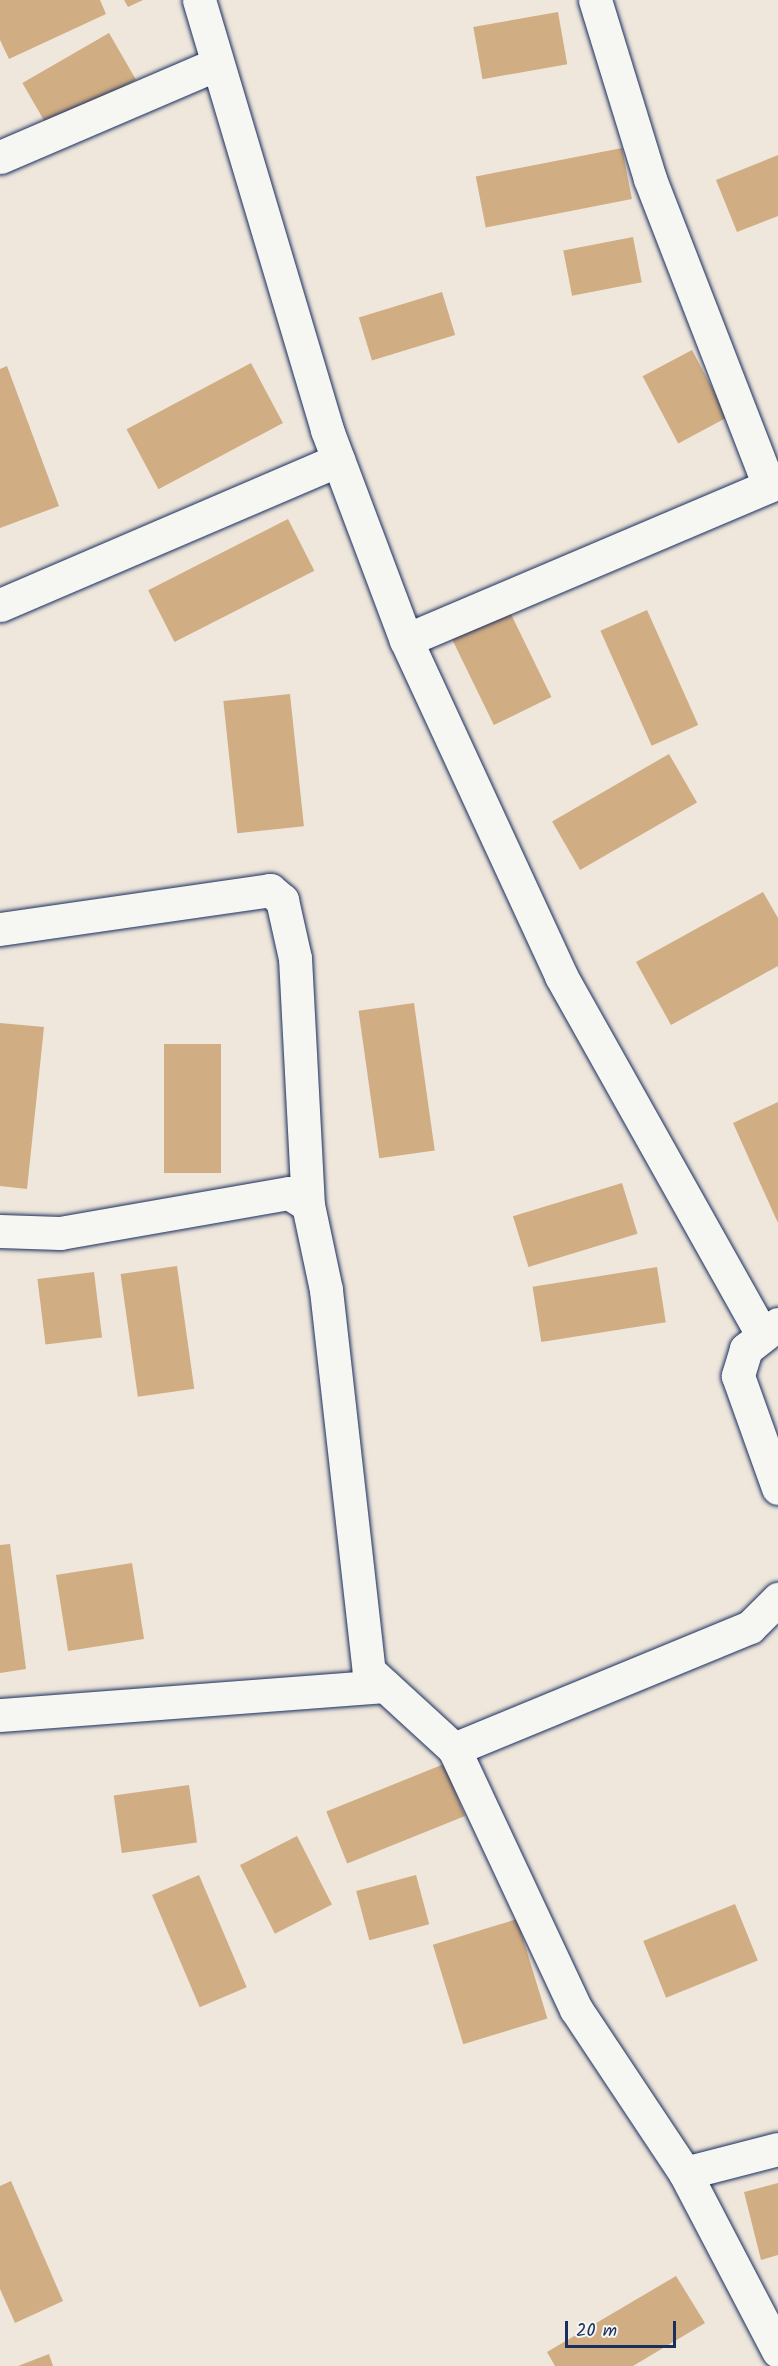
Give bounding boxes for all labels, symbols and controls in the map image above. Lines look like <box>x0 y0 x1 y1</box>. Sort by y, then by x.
scale bar <box>568 2309 679 2347</box>
text: 20 m <box>576 2317 617 2346</box>

